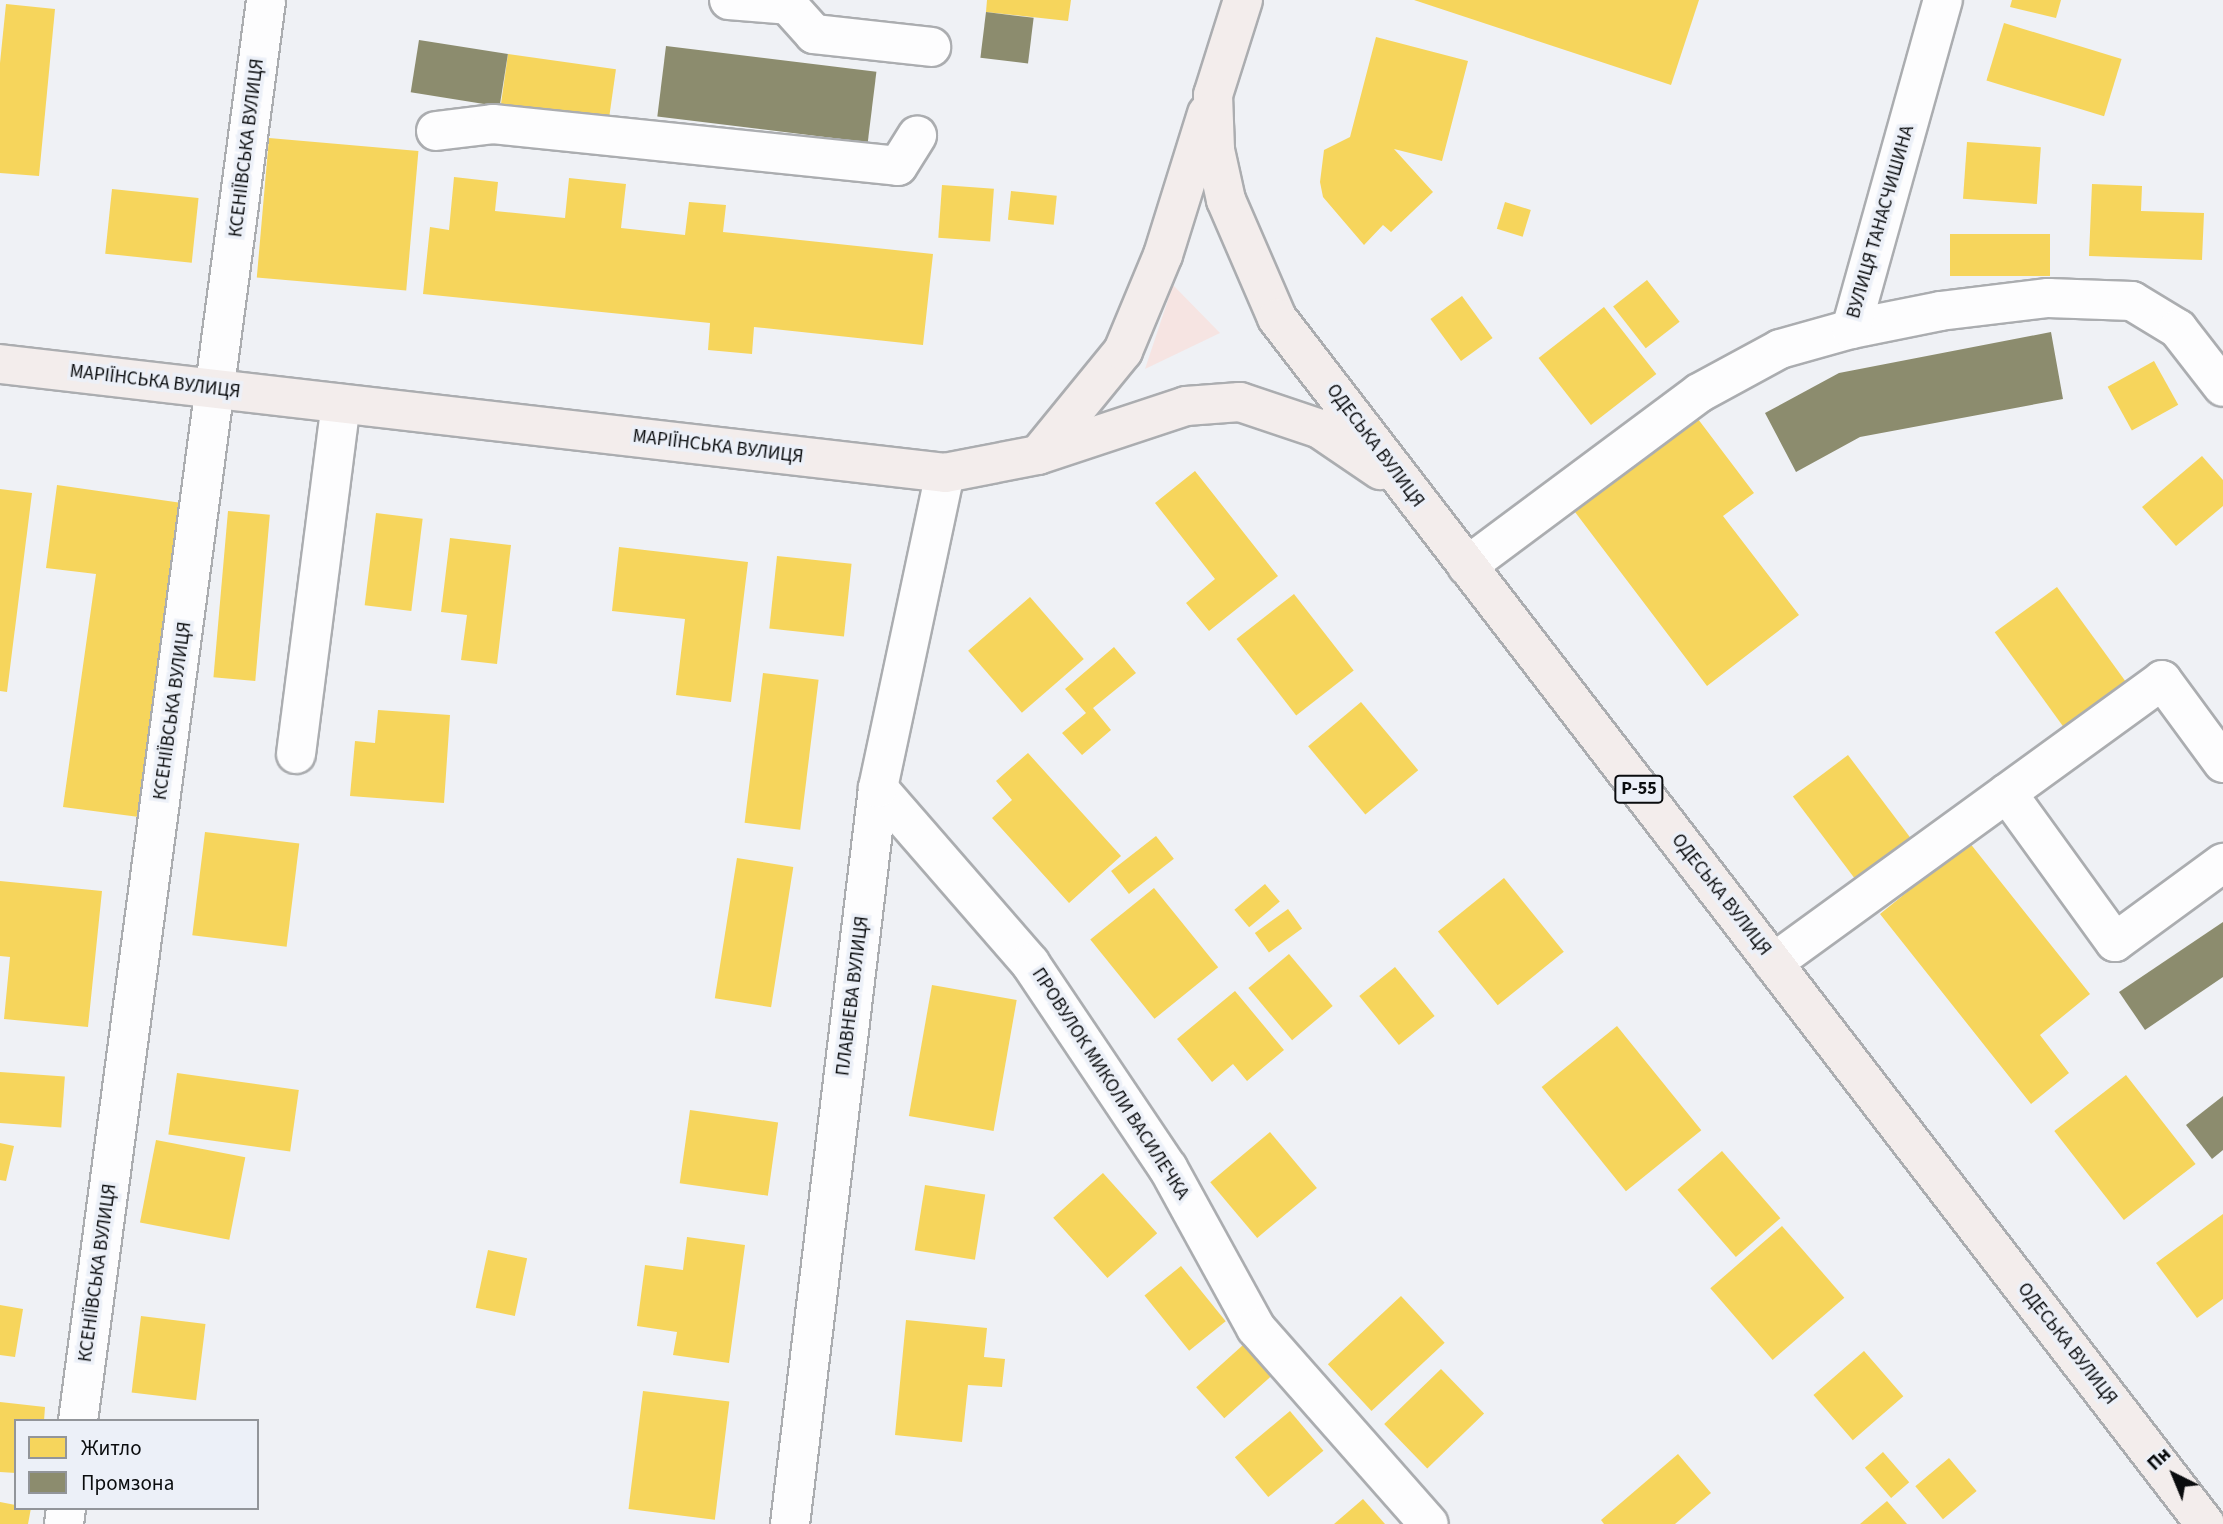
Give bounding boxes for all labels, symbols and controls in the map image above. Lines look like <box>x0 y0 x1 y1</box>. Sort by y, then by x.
street label: КСЕНІЇВСЬКА ВУЛИЦЯ <box>225 57 269 239</box>
street label: ВУЛИЦЯ ТАНАСЧИШИНА <box>1843 123 1919 321</box>
street label: МАРІЇНСЬКА ВУЛИЦЯ <box>68 360 242 404</box>
street label: ОДЕСЬКА ВУЛИЦЯ <box>1321 380 1429 512</box>
street label: МАРІЇНСЬКА ВУЛИЦЯ <box>631 425 805 469</box>
street label: КСЕНІЇВСЬКА ВУЛИЦЯ <box>149 620 197 802</box>
road number: Р-55 <box>1613 774 1665 804</box>
street label: ОДЕСЬКА ВУЛИЦЯ <box>1666 829 1776 961</box>
street label: ПЛАВНЕВА ВУЛИЦЯ <box>832 915 874 1077</box>
street label: ПРОВУЛОК МИКОЛИ ВАСИЛЕЧКА <box>1026 964 1194 1204</box>
street label: КСЕНІЇВСЬКА ВУЛИЦЯ <box>74 1182 122 1364</box>
street label: ОДЕСЬКА ВУЛИЦЯ <box>2012 1278 2122 1410</box>
legend <box>14 1419 259 1510</box>
text: Житло <box>81 1433 142 1463</box>
north arrow <box>2139 1440 2209 1510</box>
text: Пн <box>2141 1441 2177 1477</box>
text: Промзона <box>81 1468 174 1498</box>

